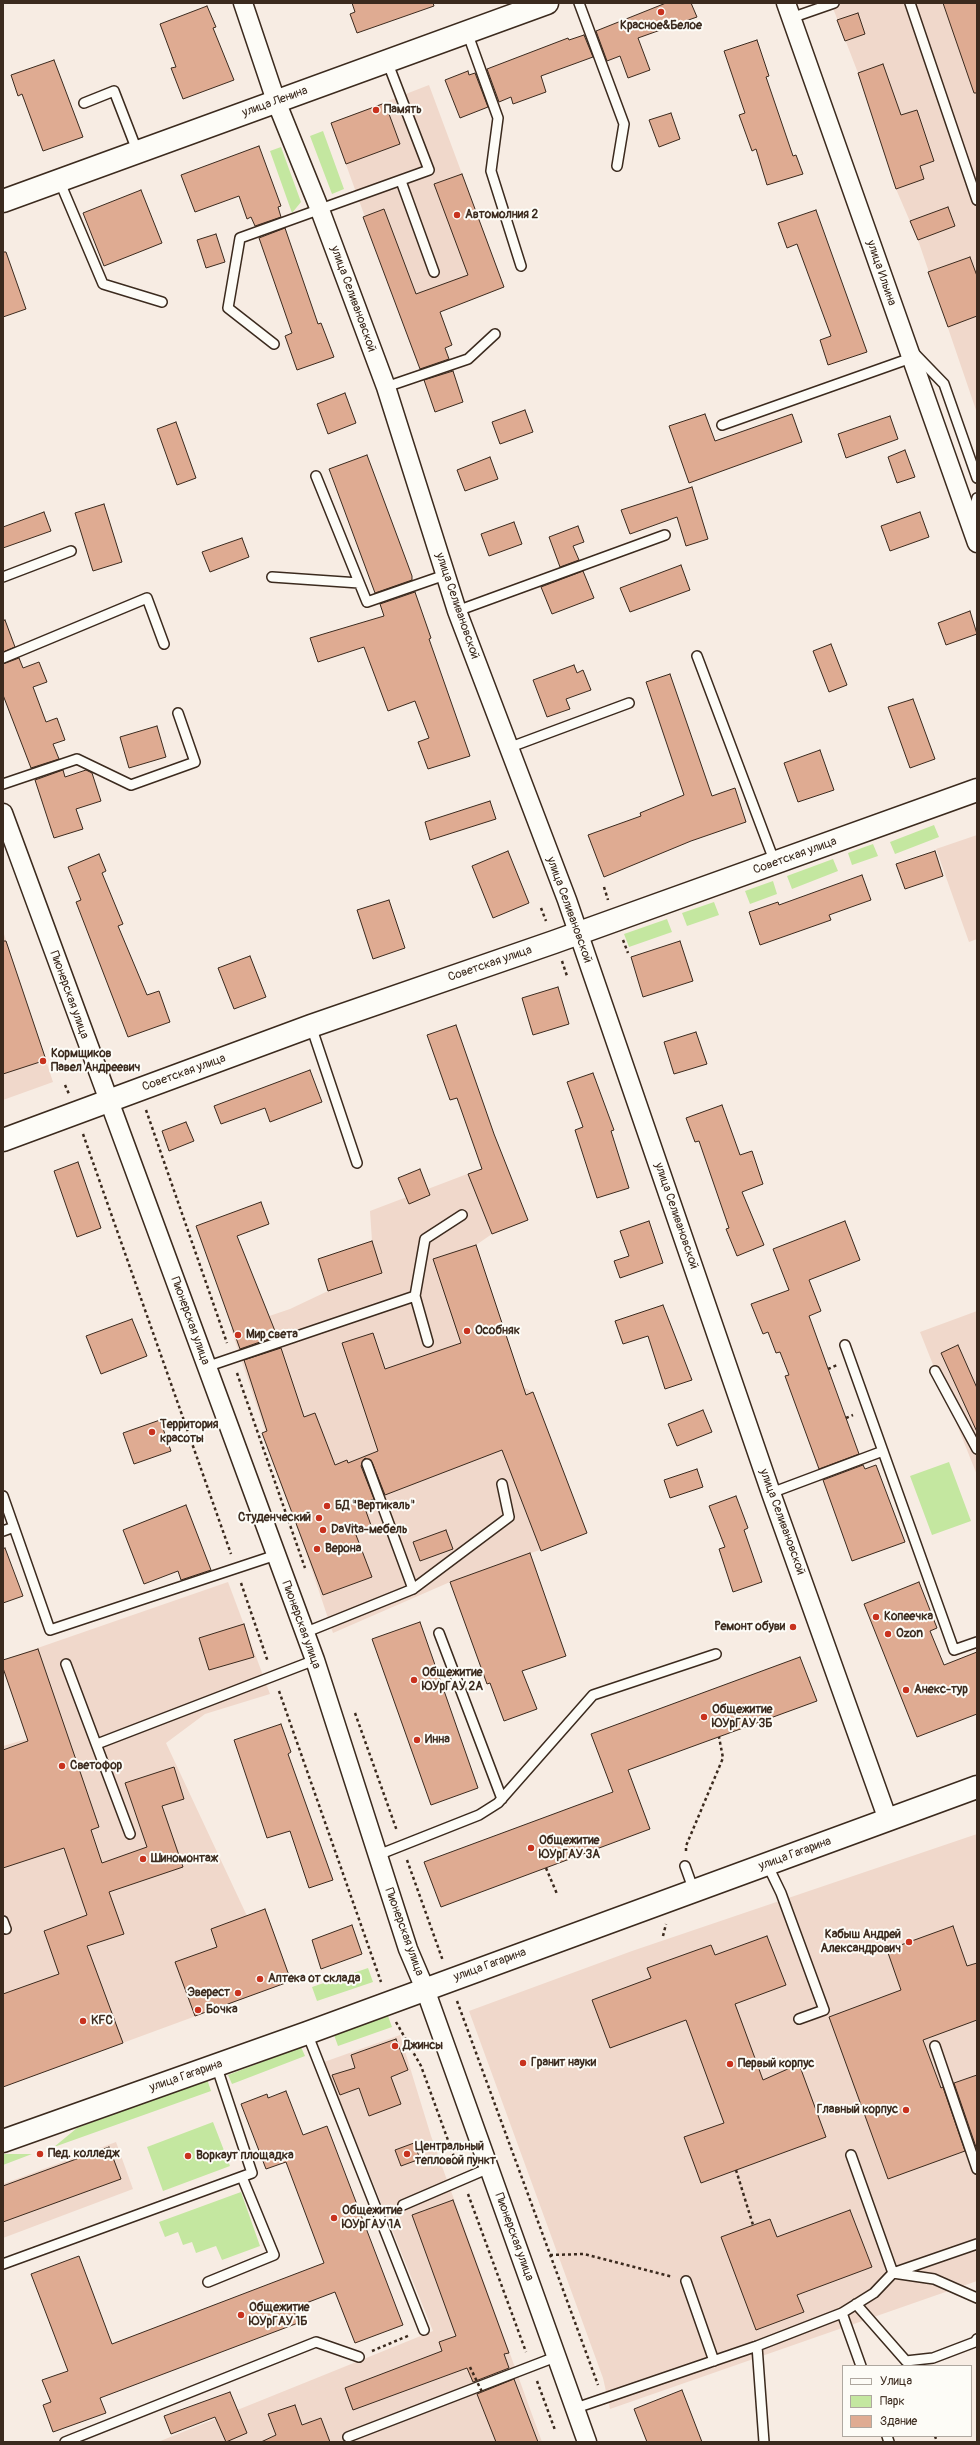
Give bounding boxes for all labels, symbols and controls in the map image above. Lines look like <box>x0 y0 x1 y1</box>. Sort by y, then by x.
marker: Красное&Белое <box>656 7 666 17</box>
place label: Красное&Белое <box>620 19 702 33</box>
street label: улица Ленина <box>240 84 310 120</box>
place label: Память <box>384 103 422 117</box>
marker: Память <box>371 105 381 115</box>
place label: Автомолния 2 <box>465 208 538 222</box>
marker: Автомолния 2 <box>452 210 462 220</box>
street label: улица Ильина <box>863 238 899 308</box>
street label: улица Селивановской <box>327 244 379 354</box>
street label: улица Селивановской <box>432 551 482 661</box>
street label: Советская улица <box>751 834 839 878</box>
street label: улица Селивановской <box>543 855 595 965</box>
street label: Советская улица <box>446 943 534 985</box>
street label: Пионерская улица <box>46 949 92 1041</box>
place label: Кормщиков Павел Андреевич <box>51 1047 140 1075</box>
street label: Советская улица <box>140 1051 228 1095</box>
marker: Кормщиков Павел Андреевич <box>38 1056 48 1066</box>
street label: улица Селивановской <box>651 1161 701 1271</box>
street label: Пионерская улица <box>167 1275 213 1367</box>
place label: Особняк <box>475 1324 520 1338</box>
marker: Особняк <box>462 1326 472 1336</box>
place label: Мир света <box>246 1328 298 1342</box>
marker: Мир света <box>233 1330 243 1340</box>
place label: Территория красоты <box>160 1418 218 1446</box>
marker: Территория красоты <box>147 1427 157 1437</box>
street label: улица Селивановской <box>756 1467 808 1577</box>
place label: БД "Вертикаль" <box>335 1499 415 1513</box>
marker: БД "Вертикаль" <box>322 1501 332 1511</box>
place label: Студенческий <box>238 1511 311 1525</box>
marker: Студенческий <box>314 1513 324 1523</box>
place label: DaVita-мебель <box>331 1523 407 1537</box>
marker: DaVita-мебель <box>318 1525 328 1535</box>
place label: Верона <box>325 1542 361 1556</box>
marker: Верона <box>312 1544 322 1554</box>
street label: Пионерская улица <box>278 1579 324 1671</box>
place label: Копеечка <box>884 1610 933 1624</box>
marker: Копеечка <box>871 1612 881 1622</box>
place label: Ремонт обуви <box>714 1620 785 1634</box>
marker: Ремонт обуви <box>788 1622 798 1632</box>
place label: Ozon <box>896 1627 923 1641</box>
marker: Ozon <box>883 1629 893 1639</box>
place label: Общежитие ЮУрГАУ 2А <box>422 1666 483 1694</box>
marker: Общежитие ЮУрГАУ 2А <box>409 1675 419 1685</box>
place label: Анекс-тур <box>914 1683 968 1697</box>
marker: Анекс-тур <box>901 1685 911 1695</box>
place label: Общежитие ЮУрГАУ 3Б <box>712 1703 772 1731</box>
marker: Общежитие ЮУрГАУ 3Б <box>699 1712 709 1722</box>
place label: Инна <box>425 1733 450 1747</box>
marker: Инна <box>412 1735 422 1745</box>
place label: Светофор <box>70 1759 122 1773</box>
marker: Светофор <box>57 1761 67 1771</box>
place label: Общежитие ЮУрГАУ 3А <box>539 1834 600 1862</box>
street label: улица Гагарина <box>757 1834 833 1874</box>
marker: Общежитие ЮУрГАУ 3А <box>526 1843 536 1853</box>
place label: Шиномонтаж <box>151 1852 218 1866</box>
marker: Шиномонтаж <box>138 1854 148 1864</box>
street label: Пионерская улица <box>381 1886 427 1978</box>
place label: Кабыш Андрей Александрович <box>821 1928 901 1956</box>
marker: Кабыш Андрей Александрович <box>904 1937 914 1947</box>
street label: улица Гагарина <box>452 1945 528 1985</box>
place label: Аптека от склада <box>268 1972 360 1986</box>
marker: Аптека от склада <box>255 1974 265 1984</box>
place label: Эверест <box>188 1986 230 2000</box>
marker: Эверест <box>233 1988 243 1998</box>
place label: Бочка <box>206 2003 237 2017</box>
marker: Бочка <box>193 2005 203 2015</box>
place label: KFC <box>91 2014 113 2028</box>
marker: KFC <box>78 2016 88 2026</box>
place label: Джинсы <box>403 2039 443 2053</box>
marker: Джинсы <box>390 2041 400 2051</box>
place label: Гранит науки <box>531 2056 596 2070</box>
street label: улица Гагарина <box>148 2057 224 2095</box>
place label: Первый корпус <box>738 2057 814 2071</box>
marker: Гранит науки <box>518 2058 528 2068</box>
marker: Первый корпус <box>725 2059 735 2069</box>
place label: Главный корпус <box>817 2103 898 2117</box>
marker: Главный корпус <box>901 2105 911 2115</box>
place label: Центральный тепловой пункт <box>415 2140 496 2168</box>
place label: Пед. колледж <box>48 2147 120 2161</box>
marker: Пед. колледж <box>35 2149 45 2159</box>
place label: Воркаут площадка <box>196 2149 294 2163</box>
marker: Центральный тепловой пункт <box>402 2149 412 2159</box>
marker: Воркаут площадка <box>183 2151 193 2161</box>
street label: Пионерская улица <box>491 2191 537 2283</box>
place label: Общежитие ЮУрГАУ 1А <box>342 2204 402 2232</box>
marker: Общежитие ЮУрГАУ 1А <box>329 2213 339 2223</box>
place label: Общежитие ЮУрГАУ 1Б <box>249 2301 309 2329</box>
marker: Общежитие ЮУрГАУ 1Б <box>236 2310 246 2320</box>
legend <box>842 2365 972 2437</box>
text: Улица <box>880 2374 912 2389</box>
text: Парк <box>880 2394 905 2409</box>
text: Здание <box>880 2414 917 2429</box>

